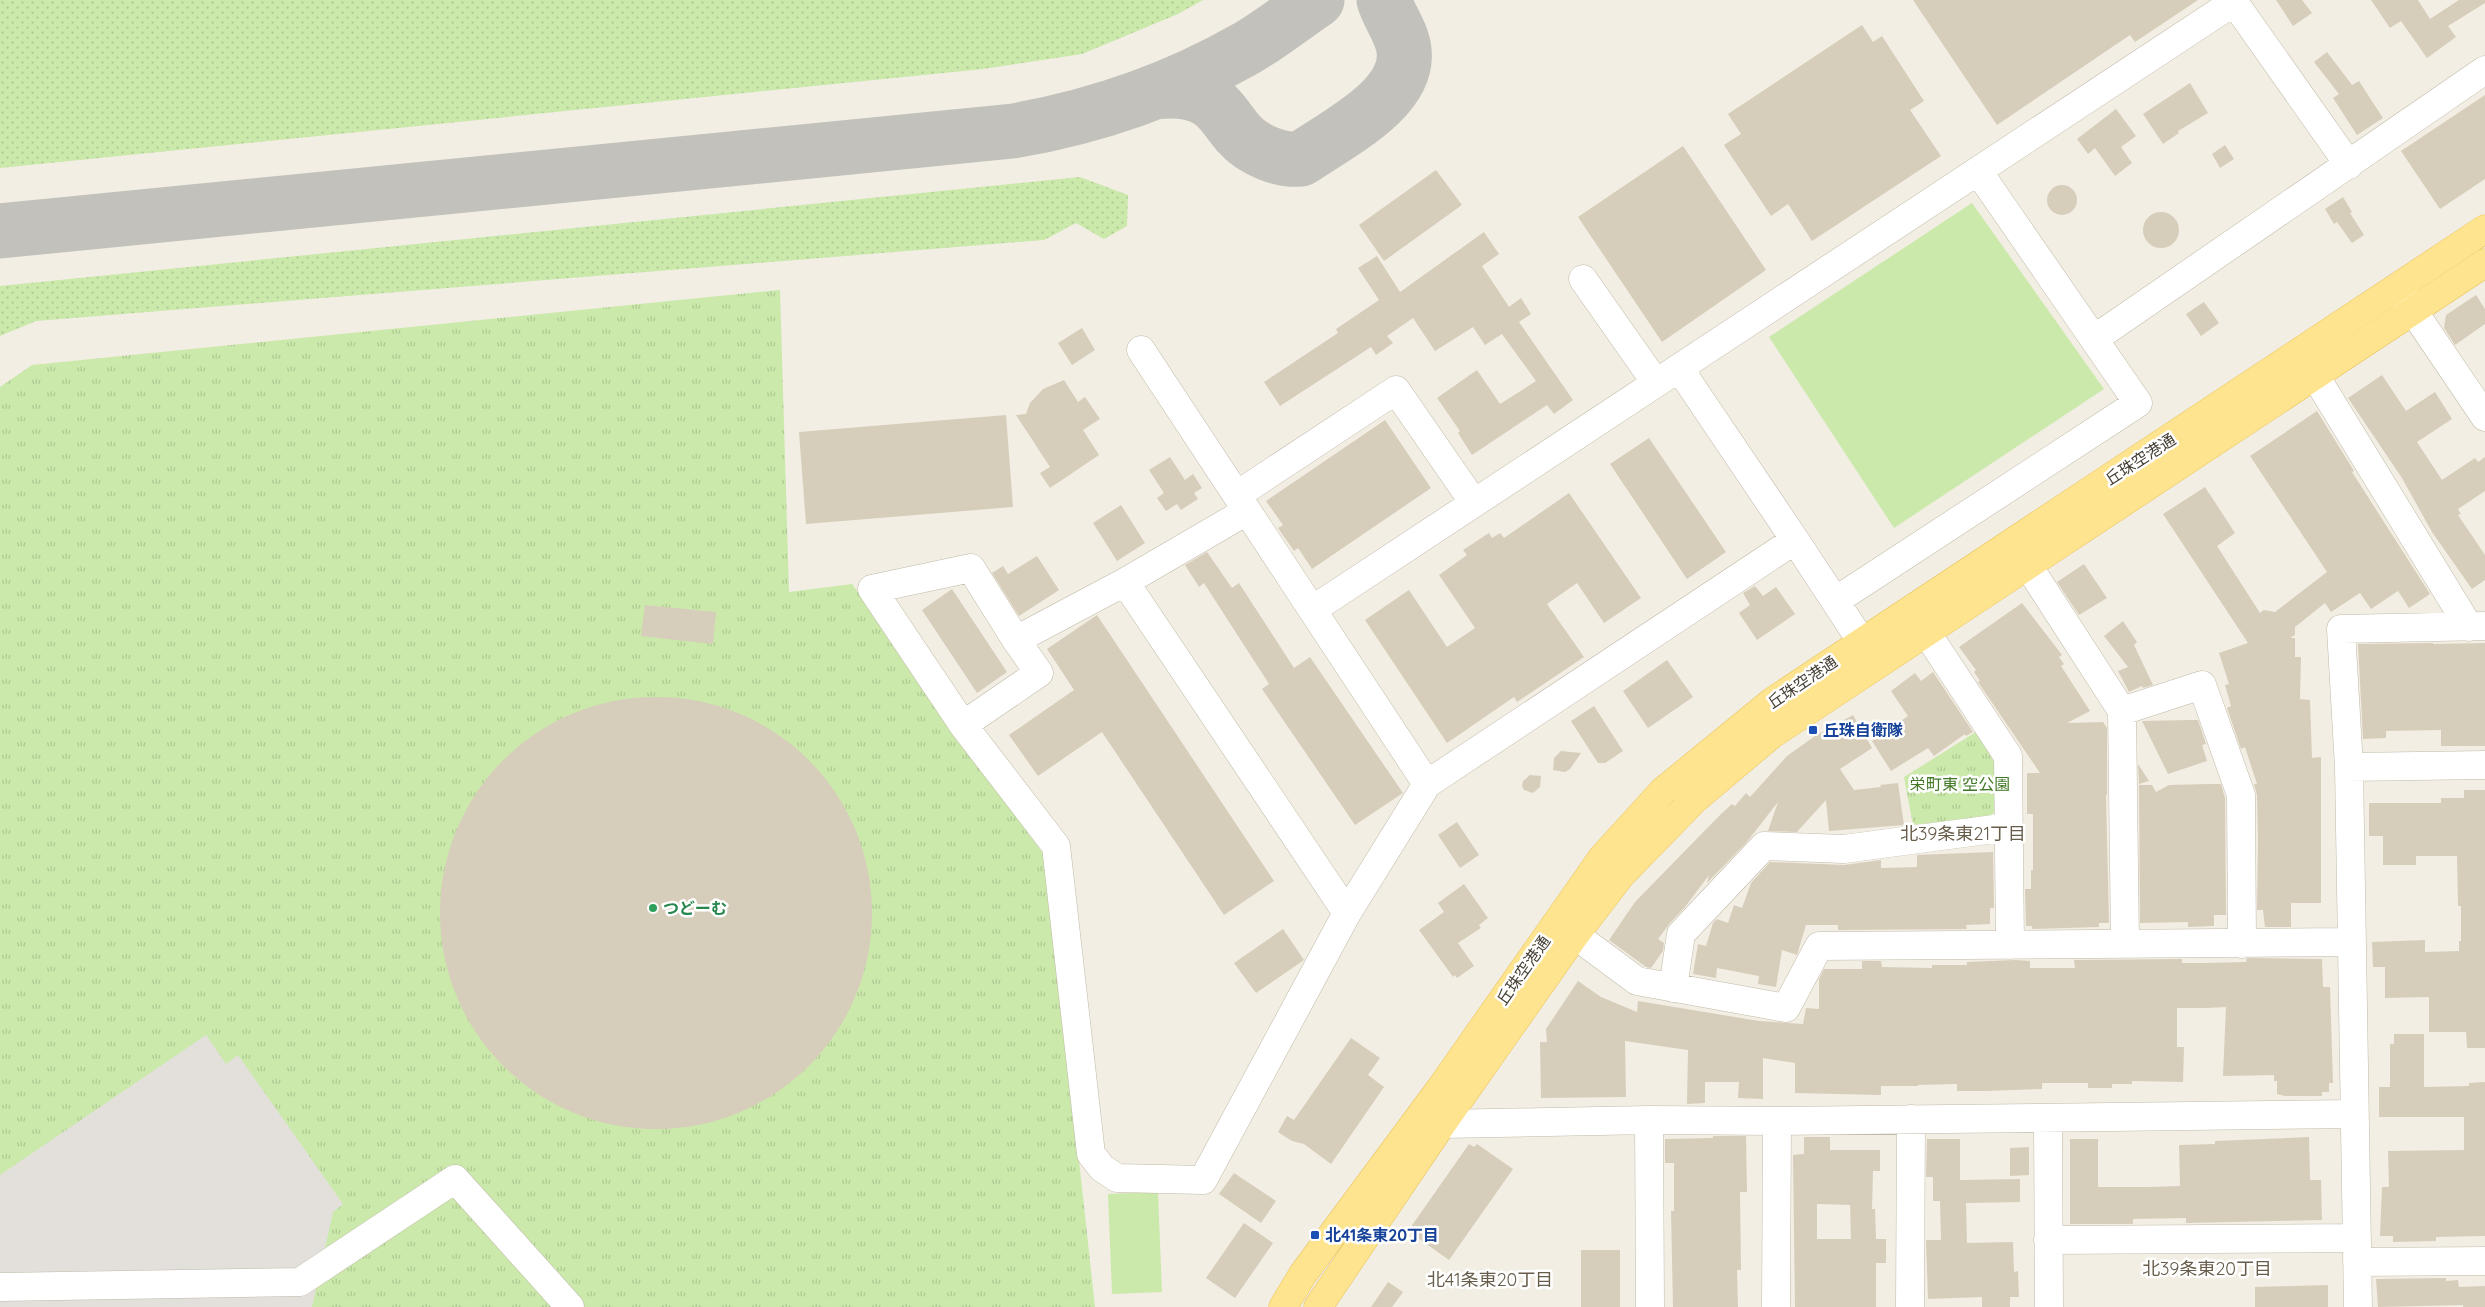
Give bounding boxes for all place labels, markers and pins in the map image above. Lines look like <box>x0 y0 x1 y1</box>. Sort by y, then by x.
place label: 丘珠自衛隊 <box>1823 720 1903 740</box>
marker: 丘珠自衛隊 <box>1807 724 1819 736</box>
place label: つどーむ <box>663 898 727 918</box>
marker: つどーむ <box>647 902 659 914</box>
place label: 北41条東20丁目 <box>1325 1225 1439 1245</box>
marker: 北41条東20丁目 <box>1309 1229 1321 1241</box>

